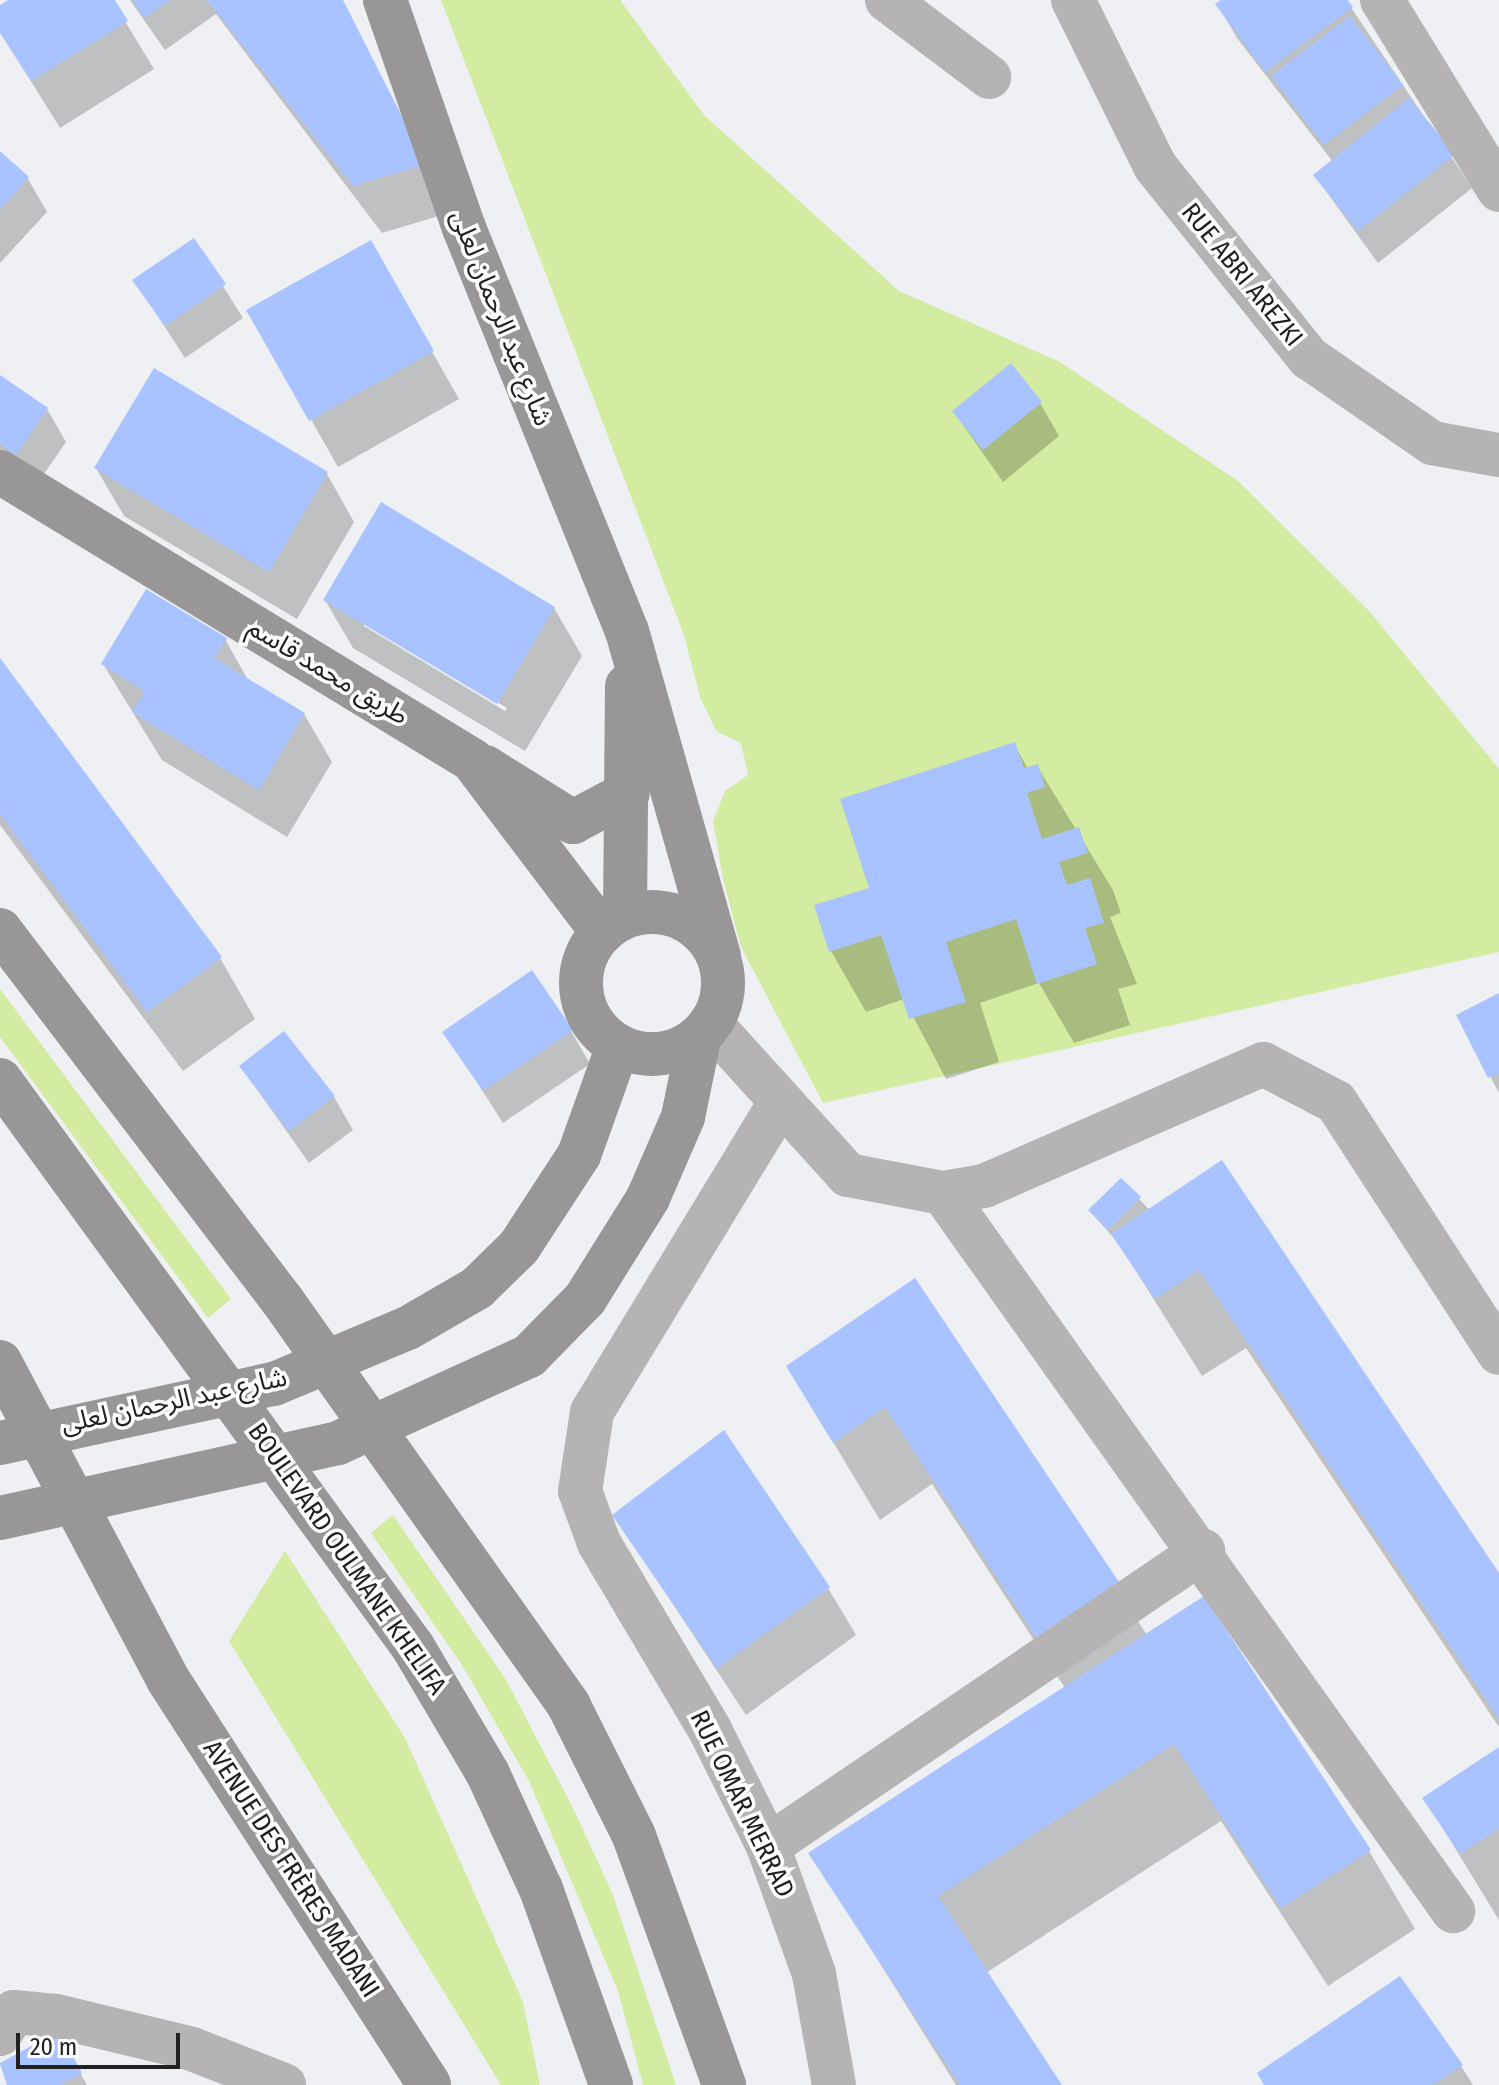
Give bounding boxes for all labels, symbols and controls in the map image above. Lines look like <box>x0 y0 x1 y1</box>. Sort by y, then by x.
street label: RUE ABRI AREZKI <box>1175 197 1309 353</box>
street label: شارع عبد الرحمان لعلى <box>443 206 559 430</box>
street label: طريق محمد قاسم <box>242 612 414 732</box>
street label: شارع عبد الرحمان لعلى <box>58 1362 290 1440</box>
street label: BOULEVARD OULMANE KHELIFA <box>241 1417 453 1701</box>
street label: RUE OMAR MERRAD <box>683 1705 801 1903</box>
street label: AVENUE DES FRÈRES MADANI <box>196 1735 386 2003</box>
scale bar <box>20 2017 184 2067</box>
text: 20 m <box>30 2033 77 2061</box>

